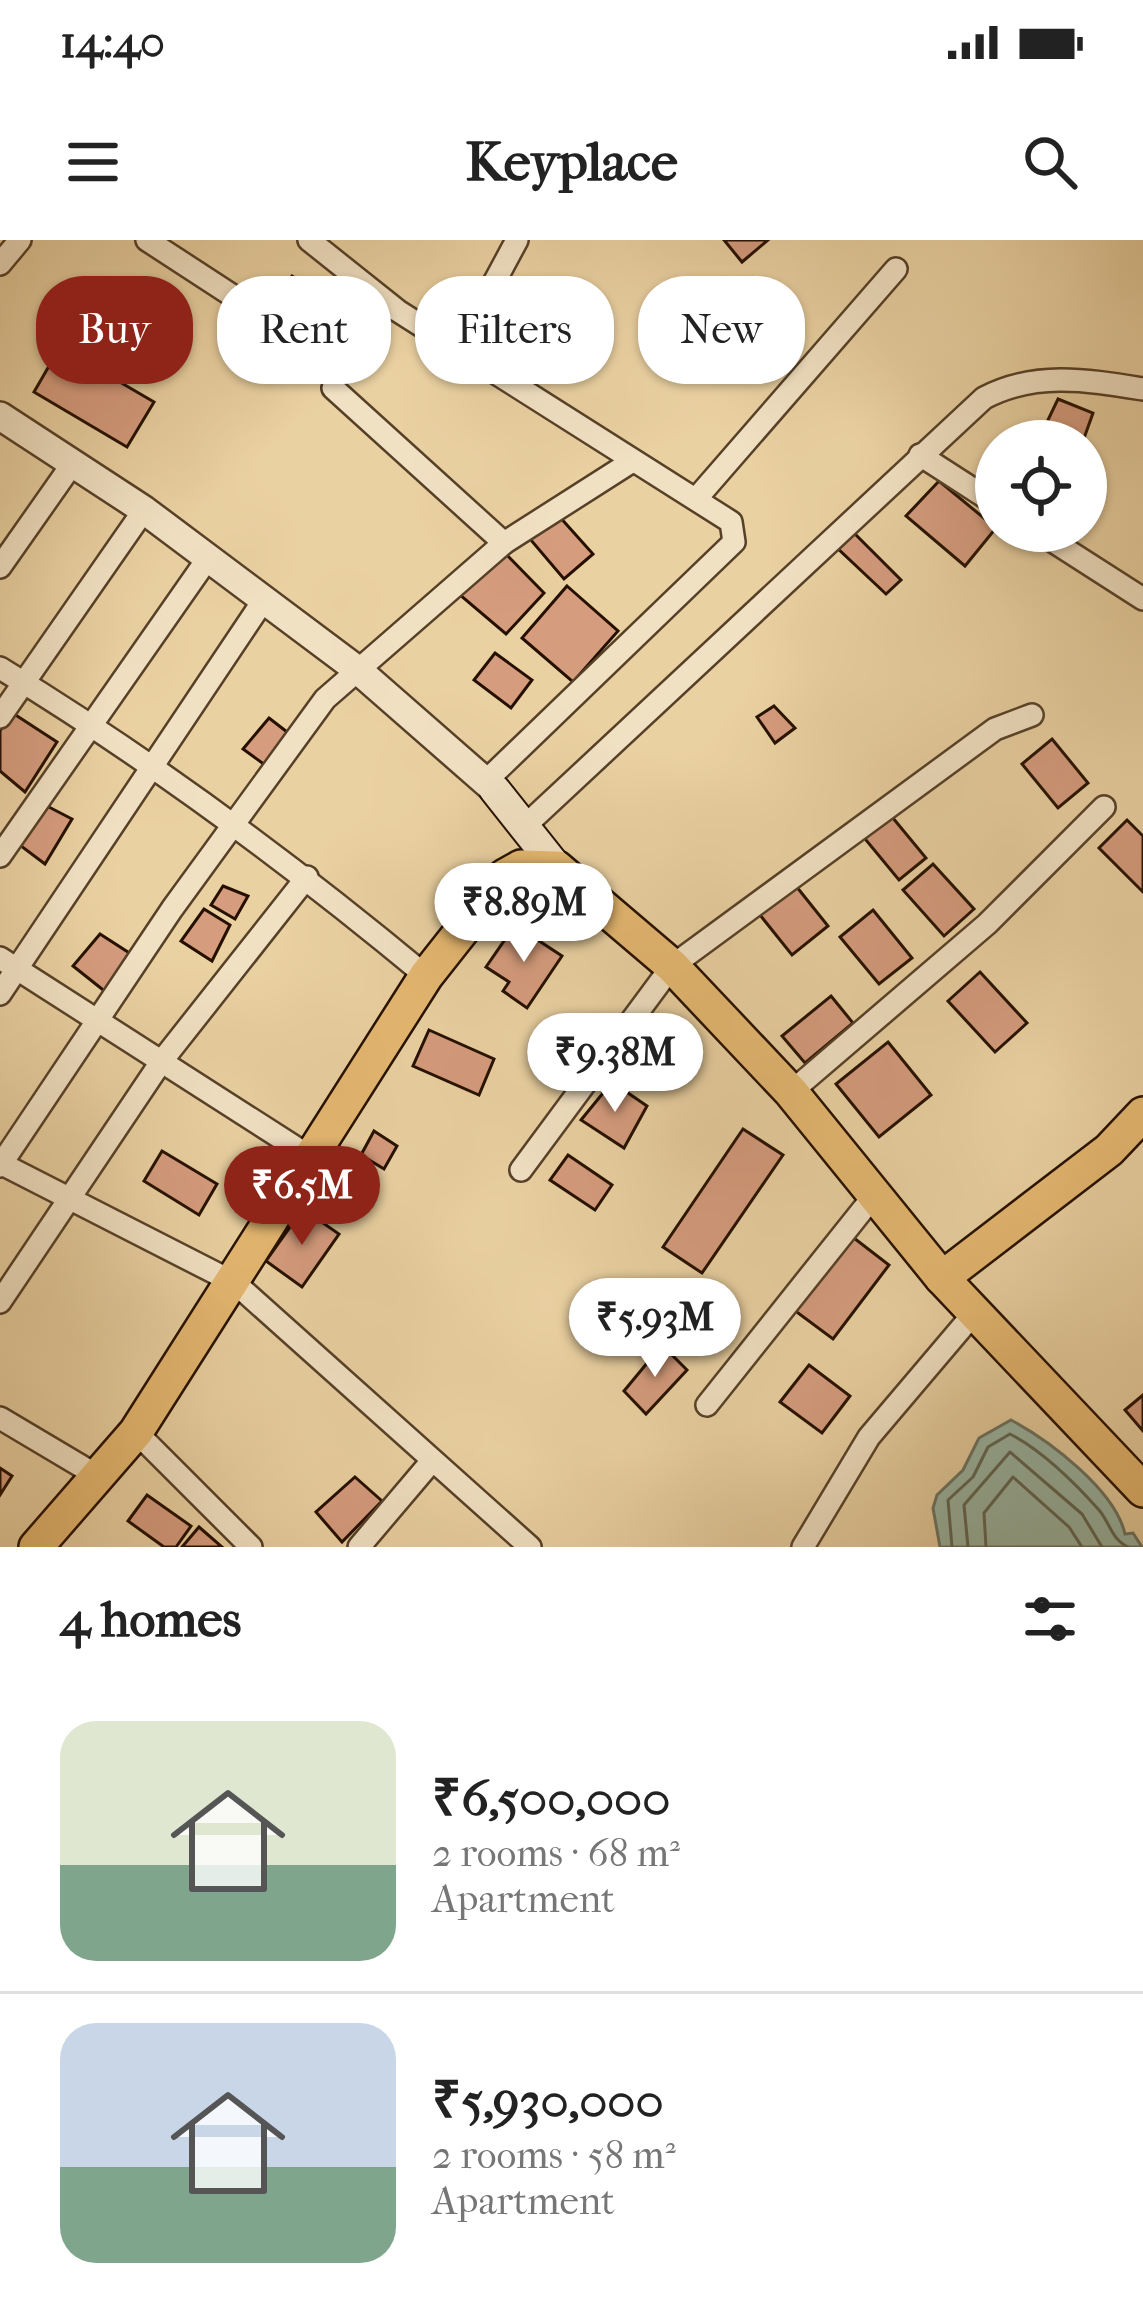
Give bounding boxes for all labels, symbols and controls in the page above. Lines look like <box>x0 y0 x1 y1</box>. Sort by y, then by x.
text: 14:40 <box>60 16 165 69</box>
icon: menu <box>60 129 126 195</box>
icon: search <box>1017 129 1083 195</box>
text: Keyplace <box>465 131 678 194</box>
chip: Buy <box>36 276 193 384</box>
chip: Rent <box>217 276 391 384</box>
chip: Filters <box>415 276 614 384</box>
chip: New <box>638 276 805 384</box>
map controls <box>975 420 1107 552</box>
button: locate <box>975 420 1107 552</box>
pin: ₹8.89M <box>426 863 622 965</box>
text: ₹8.89M <box>461 879 587 925</box>
pin: ₹9.38M <box>517 1013 713 1115</box>
text: ₹9.38M <box>554 1029 676 1075</box>
pin: ₹6.5M <box>218 1146 386 1248</box>
text: ₹6.5M <box>251 1162 353 1208</box>
pin: ₹5.93M <box>557 1278 753 1380</box>
text: ₹5.93M <box>596 1294 714 1340</box>
icon: filters <box>1017 1586 1083 1652</box>
text: 4 homes <box>60 1589 241 1649</box>
text: ₹6,500,000 <box>432 1768 670 1828</box>
icon: home <box>156 1769 300 1913</box>
text: 2 rooms · 68 m² <box>432 1830 680 1876</box>
text: Apartment <box>432 1876 615 1922</box>
text: ₹5,930,000 <box>432 2070 664 2130</box>
icon: home <box>156 2071 300 2215</box>
text: 2 rooms · 58 m² <box>432 2132 676 2178</box>
text: Apartment <box>432 2178 615 2224</box>

